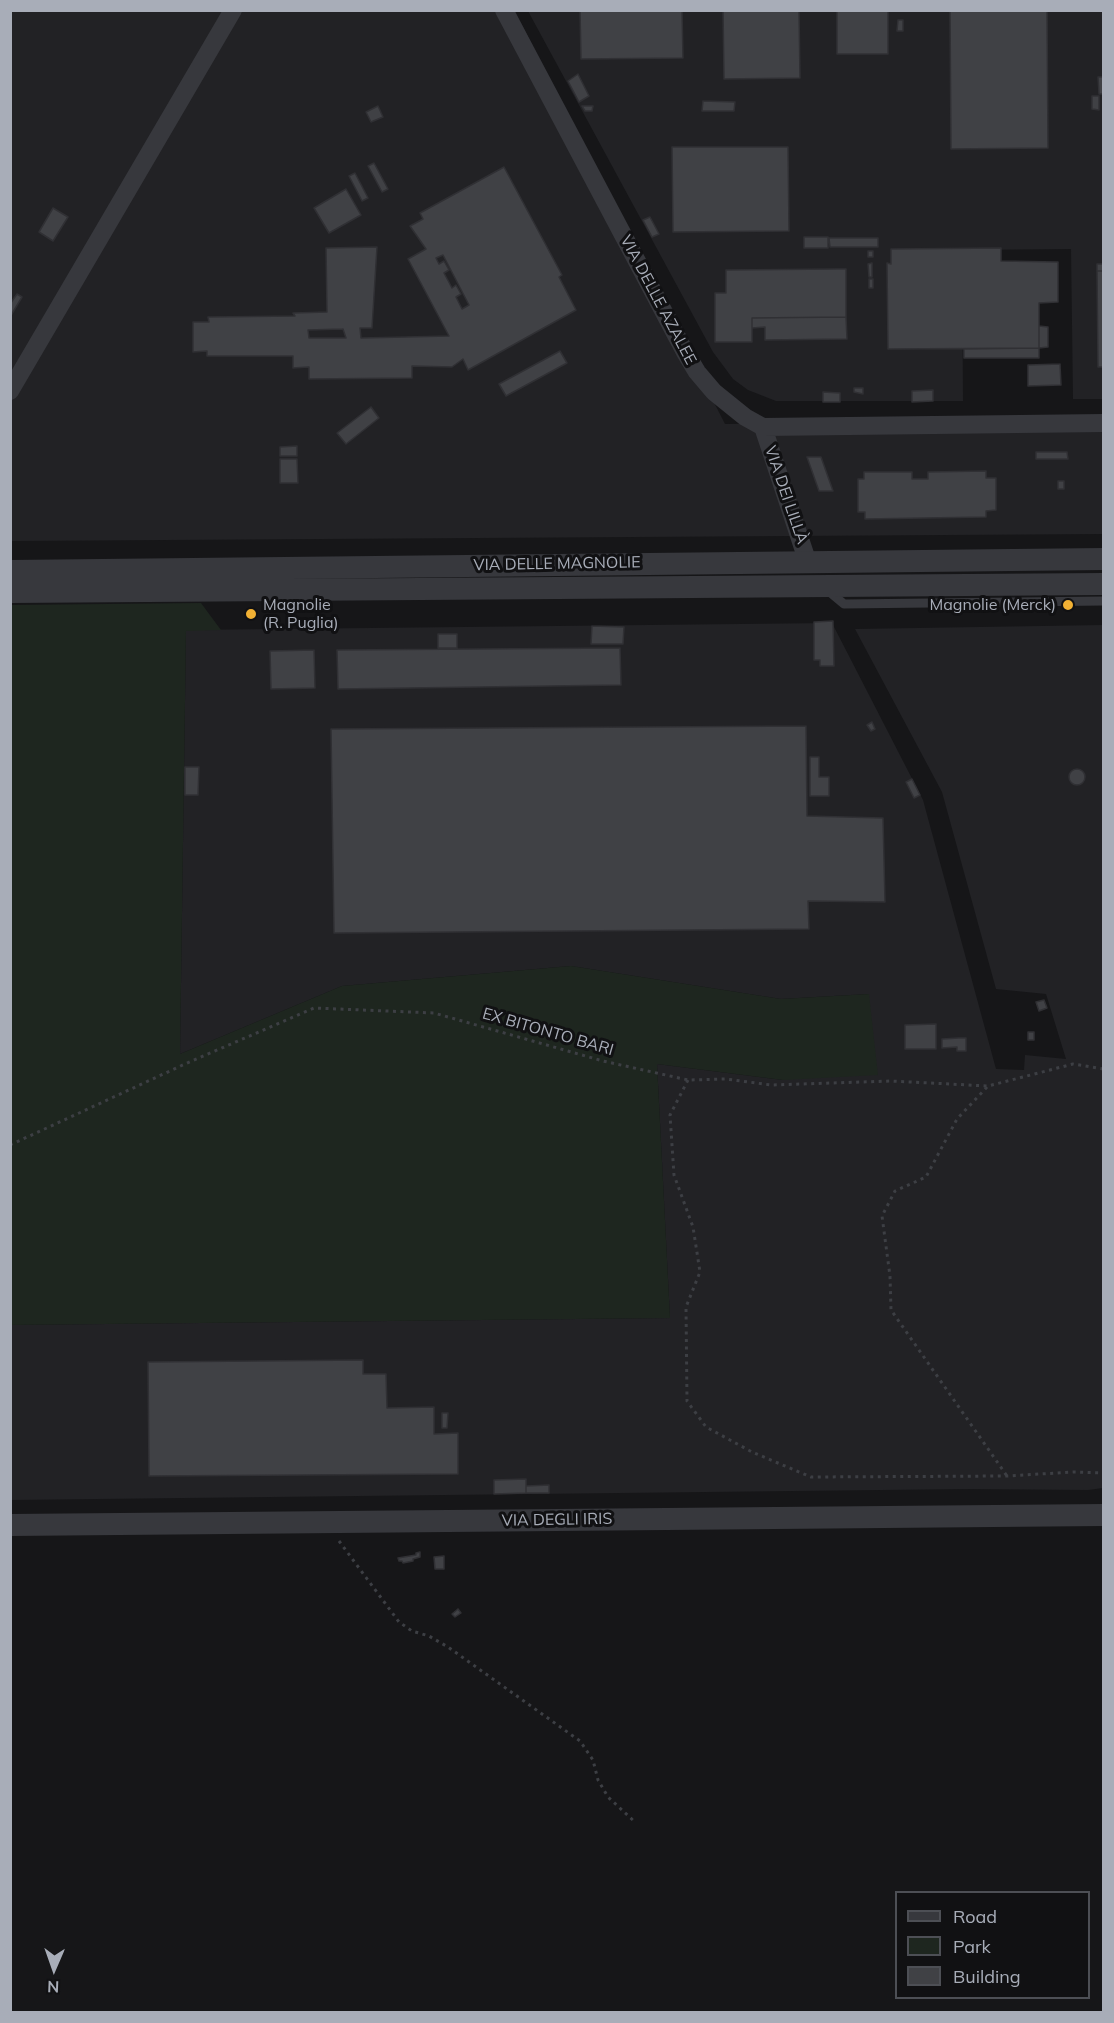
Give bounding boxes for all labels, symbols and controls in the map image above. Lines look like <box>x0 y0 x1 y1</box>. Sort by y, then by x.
street label: VIA DELLE AZALEE <box>616 232 700 368</box>
street label: VIA DEI LILLÀ <box>760 443 812 547</box>
street label: VIA DELLE MAGNOLIE <box>473 553 641 575</box>
place label: Magnolie (R. Puglia) <box>263 595 339 633</box>
place label: Magnolie (Merck) <box>930 595 1056 615</box>
marker: Magnolie (Merck) <box>1061 598 1075 612</box>
marker: Magnolie (R. Puglia) <box>244 607 258 621</box>
street label: EX BITONTO BARI <box>480 1004 616 1060</box>
street label: VIA DEGLI IRIS <box>502 1509 612 1531</box>
legend <box>895 1891 1090 1999</box>
text: Road <box>953 1905 997 1928</box>
text: Park <box>953 1935 991 1958</box>
north arrow <box>24 1939 84 1999</box>
text: Building <box>953 1965 1021 1988</box>
text: N <box>47 1977 60 1997</box>

